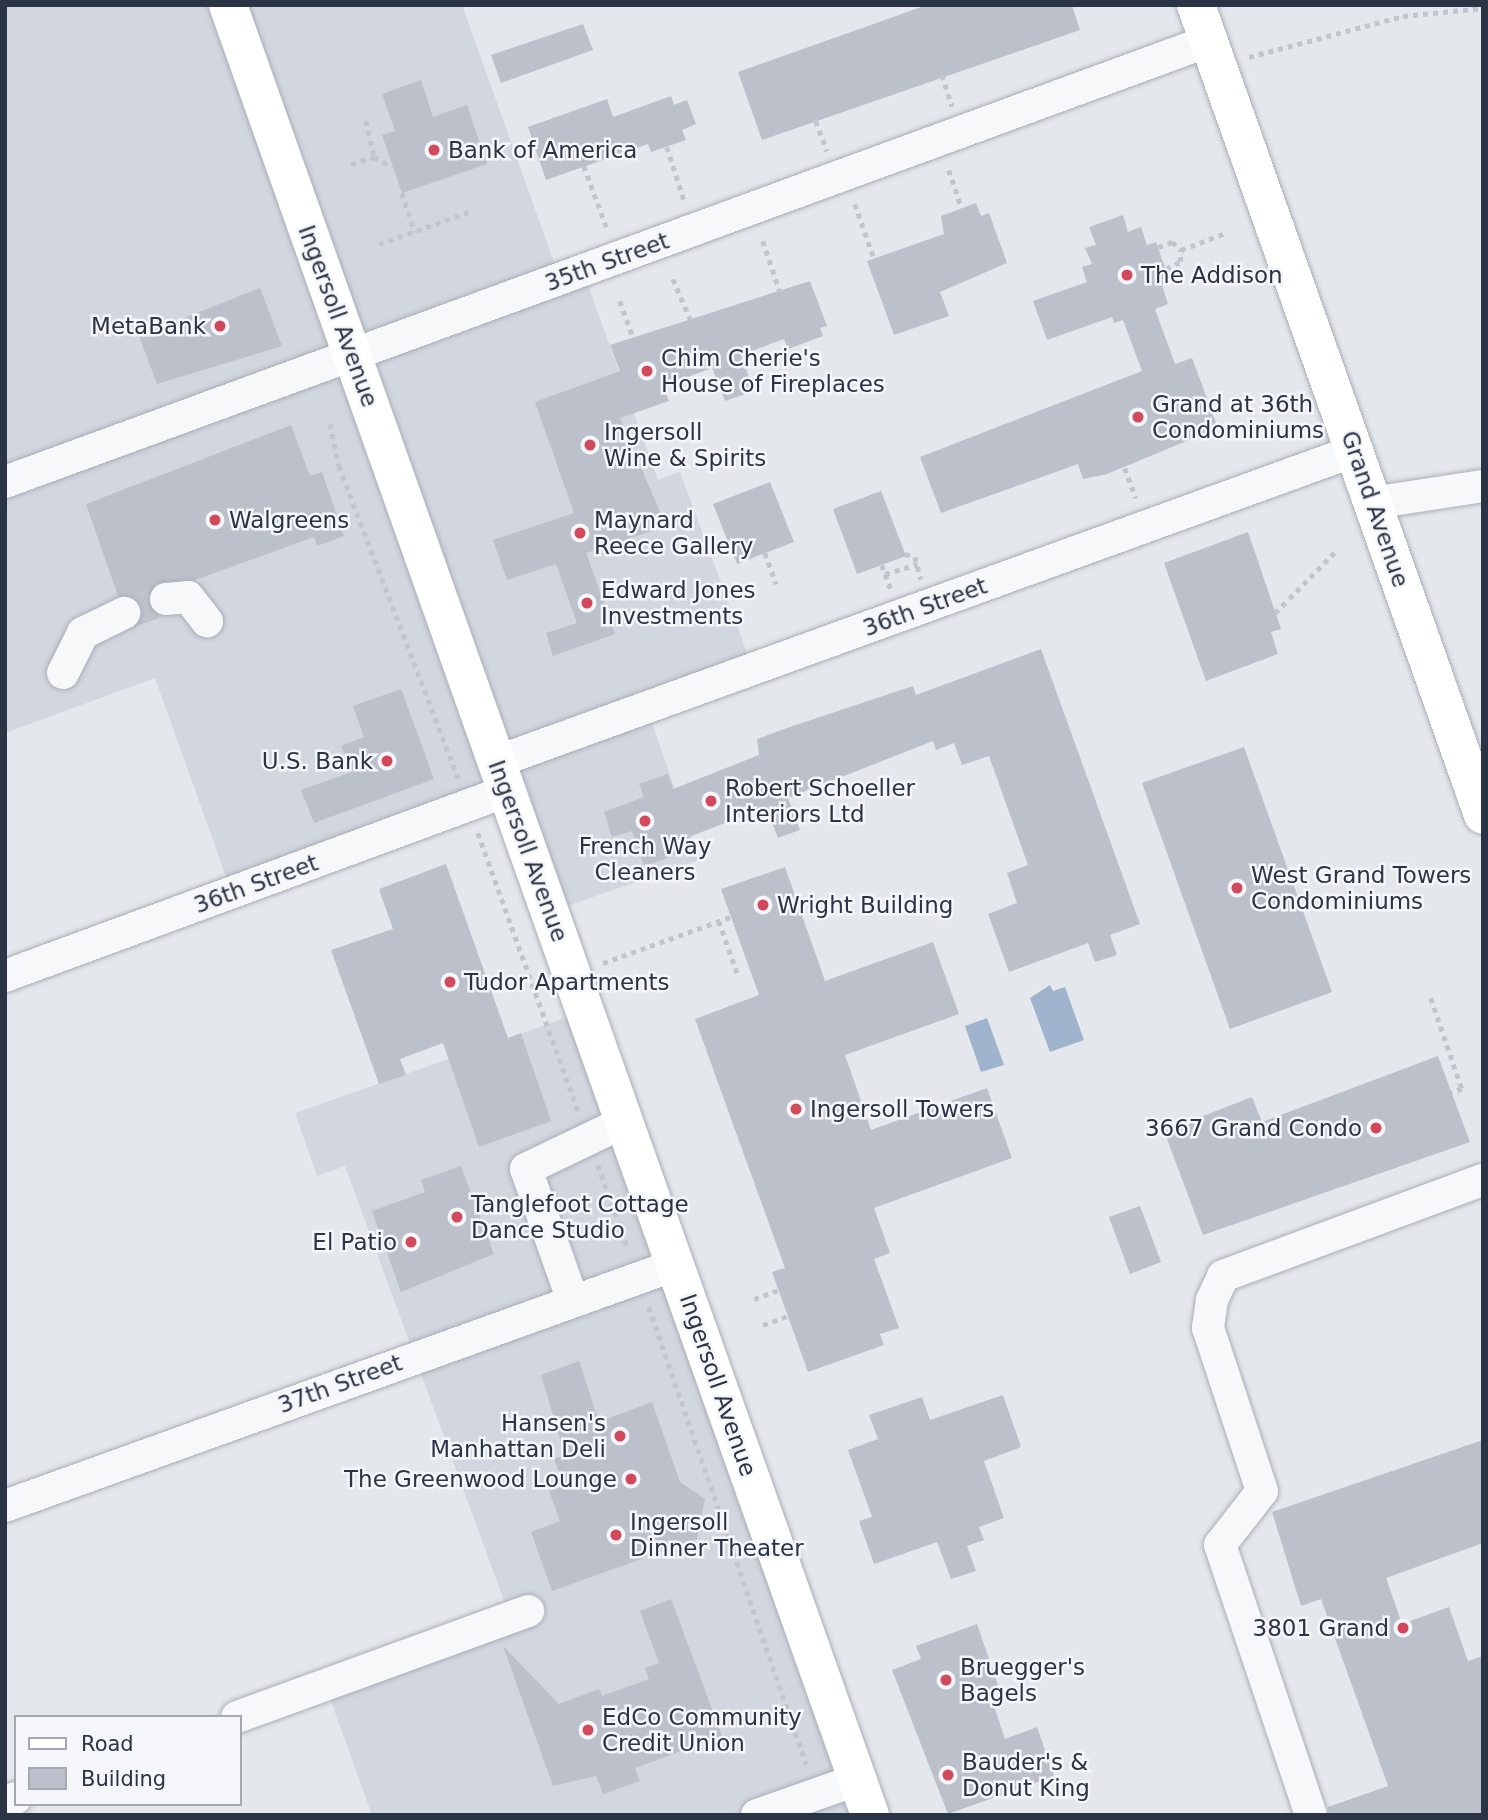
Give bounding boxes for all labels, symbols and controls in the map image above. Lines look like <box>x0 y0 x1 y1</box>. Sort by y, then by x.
place label: Bank of America <box>448 136 637 164</box>
marker: Bank of America <box>426 142 442 158</box>
street label: Ingersoll Avenue <box>292 221 384 411</box>
street label: 35th Street <box>541 227 673 297</box>
place label: The Addison <box>1141 261 1283 289</box>
marker: The Addison <box>1119 267 1135 283</box>
place label: MetaBank <box>91 312 206 340</box>
marker: MetaBank <box>212 318 228 334</box>
place label: Chim Cherie's House of Fireplaces <box>661 344 885 398</box>
marker: Chim Cherie's House of Fireplaces <box>639 363 655 379</box>
place label: Grand at 36th Condominiums <box>1152 390 1324 444</box>
marker: Grand at 36th Condominiums <box>1130 409 1146 425</box>
place label: Ingersoll Wine & Spirits <box>604 418 766 472</box>
street label: Grand Avenue <box>1335 427 1415 591</box>
marker: Ingersoll Wine & Spirits <box>582 437 598 453</box>
place label: Walgreens <box>229 506 349 534</box>
place label: Maynard Reece Gallery <box>594 506 753 560</box>
marker: Walgreens <box>207 512 223 528</box>
marker: Maynard Reece Gallery <box>572 525 588 541</box>
street label: 36th Street <box>859 572 991 642</box>
place label: Edward Jones Investments <box>601 576 756 630</box>
marker: Edward Jones Investments <box>579 595 595 611</box>
place label: U.S. Bank <box>262 747 373 775</box>
marker: U.S. Bank <box>379 753 395 769</box>
street label: Ingersoll Avenue <box>482 756 574 946</box>
place label: Robert Schoeller Interiors Ltd <box>725 774 915 828</box>
marker: Robert Schoeller Interiors Ltd <box>703 793 719 809</box>
marker: French Way Cleaners <box>637 813 653 829</box>
place label: French Way Cleaners <box>579 832 711 886</box>
street label: 36th Street <box>190 849 322 919</box>
place label: West Grand Towers Condominiums <box>1251 861 1471 915</box>
marker: West Grand Towers Condominiums <box>1229 880 1245 896</box>
place label: Wright Building <box>777 891 953 919</box>
marker: Wright Building <box>755 897 771 913</box>
place label: Tudor Apartments <box>464 968 670 996</box>
marker: Tudor Apartments <box>442 974 458 990</box>
place label: Ingersoll Towers <box>810 1095 994 1123</box>
marker: Ingersoll Towers <box>788 1101 804 1117</box>
place label: 3667 Grand Condo <box>1145 1114 1362 1142</box>
marker: 3667 Grand Condo <box>1368 1120 1384 1136</box>
place label: Tanglefoot Cottage Dance Studio <box>471 1190 689 1244</box>
marker: Tanglefoot Cottage Dance Studio <box>449 1209 465 1225</box>
place label: El Patio <box>312 1228 397 1256</box>
marker: El Patio <box>403 1234 419 1250</box>
street label: Ingersoll Avenue <box>674 1290 762 1480</box>
street label: 37th Street <box>274 1349 406 1419</box>
place label: Hansen's Manhattan Deli <box>430 1409 606 1463</box>
marker: Hansen's Manhattan Deli <box>612 1428 628 1444</box>
place label: The Greenwood Lounge <box>344 1465 617 1493</box>
marker: The Greenwood Lounge <box>623 1471 639 1487</box>
place label: Ingersoll Dinner Theater <box>630 1508 804 1562</box>
marker: Ingersoll Dinner Theater <box>608 1527 624 1543</box>
place label: 3801 Grand <box>1253 1614 1389 1642</box>
marker: 3801 Grand <box>1395 1620 1411 1636</box>
place label: Bruegger's Bagels <box>960 1653 1085 1707</box>
marker: Bruegger's Bagels <box>938 1672 954 1688</box>
place label: EdCo Community Credit Union <box>602 1703 802 1757</box>
legend <box>14 1715 242 1806</box>
marker: EdCo Community Credit Union <box>580 1722 596 1738</box>
text: Road <box>81 1732 134 1756</box>
place label: Bauder's & Donut King <box>962 1748 1090 1802</box>
text: Building <box>81 1767 166 1791</box>
marker: Bauder's & Donut King <box>940 1767 956 1783</box>

